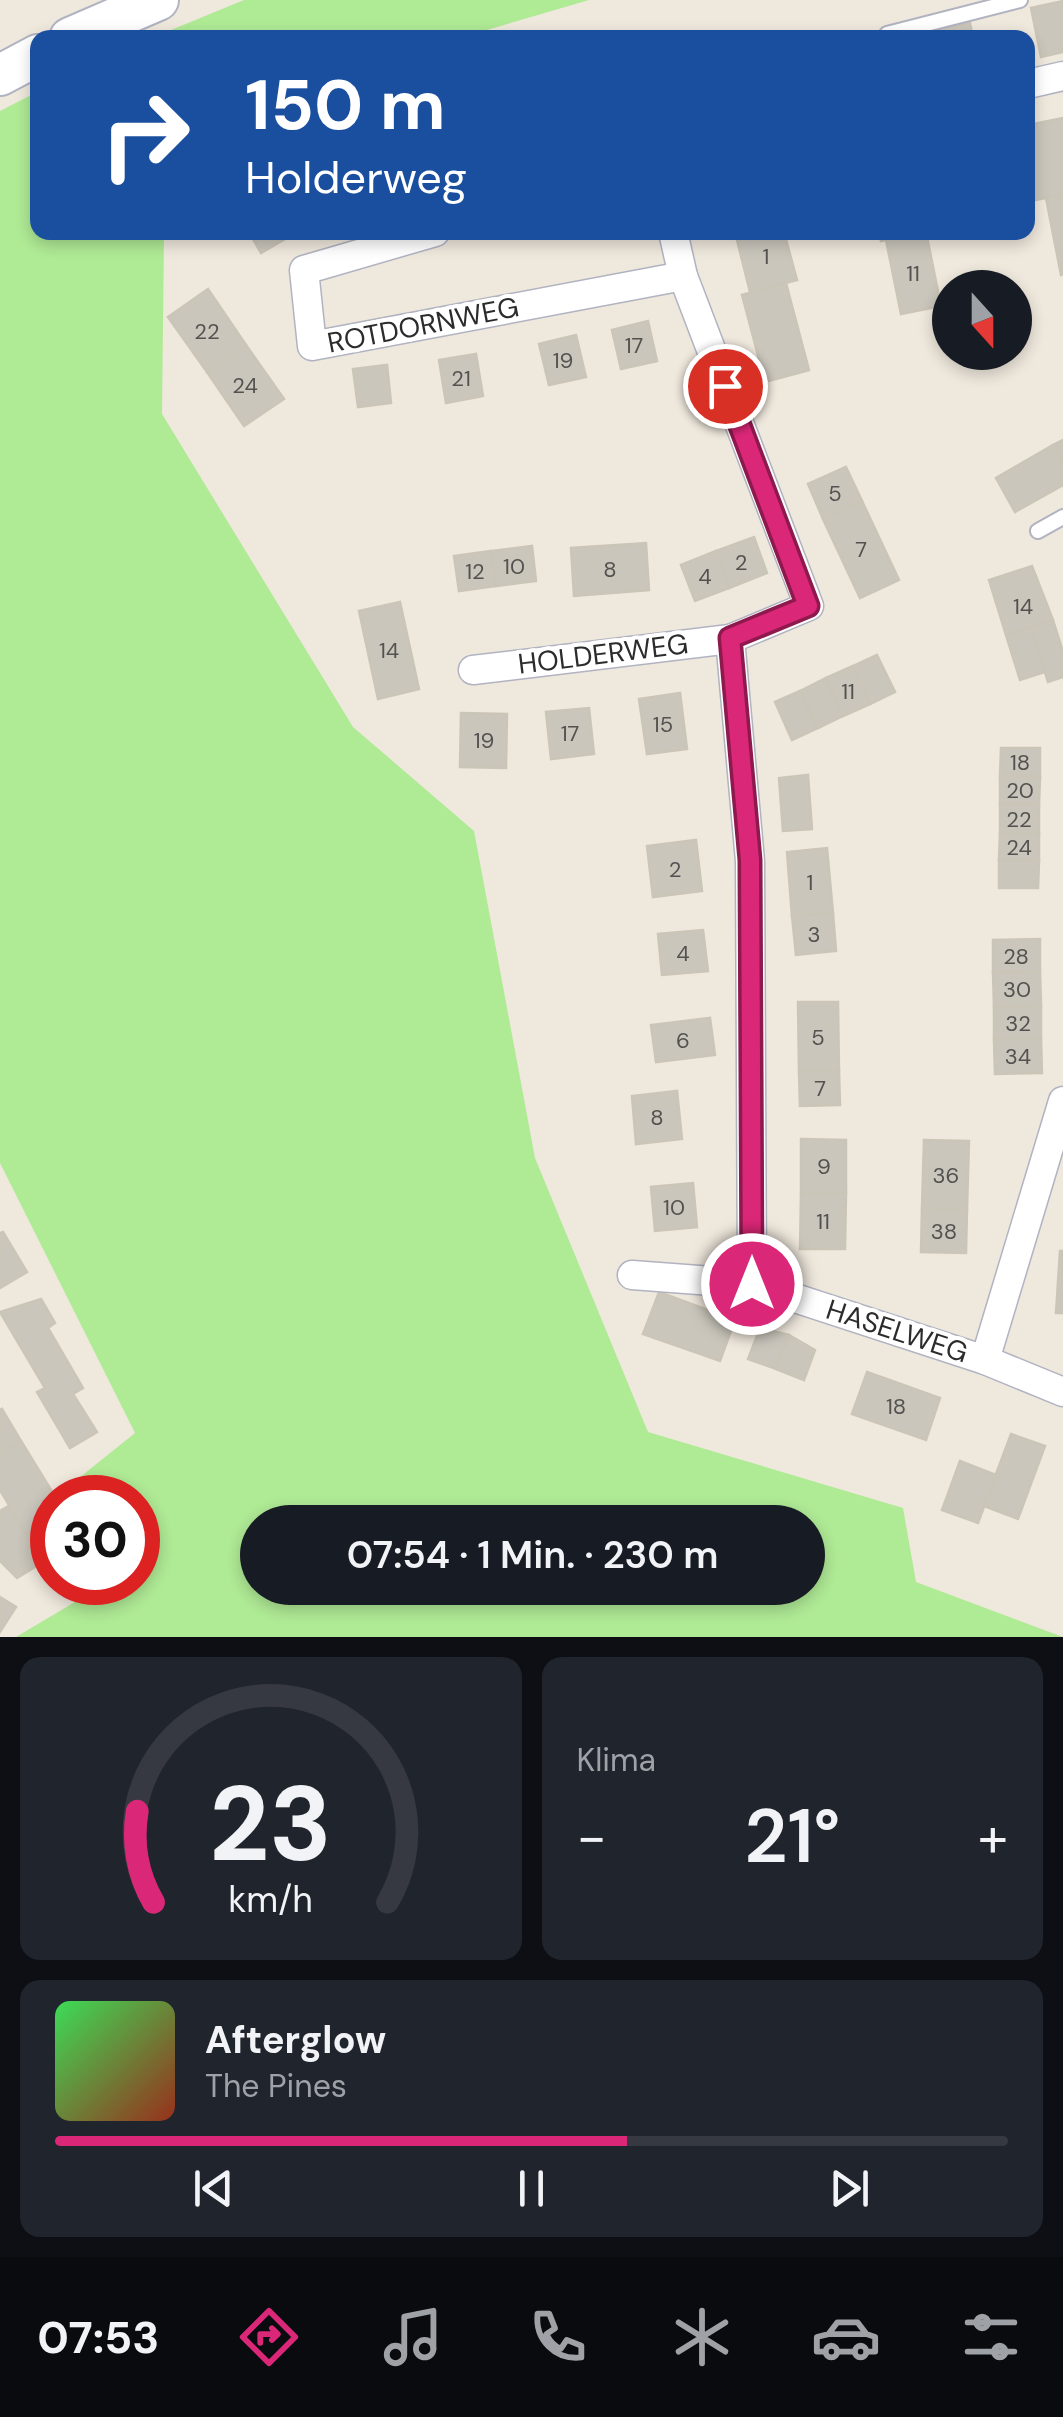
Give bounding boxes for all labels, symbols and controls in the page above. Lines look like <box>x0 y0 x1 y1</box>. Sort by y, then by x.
text: 150 m <box>245 60 446 151</box>
icon: right <box>80 70 210 200</box>
text: Holderweg <box>245 148 467 207</box>
house number: 1 <box>763 242 769 271</box>
house number: 11 <box>906 259 920 288</box>
north arrow <box>932 270 1032 370</box>
map controls <box>932 270 1032 370</box>
street label: ROTDORNWEG <box>324 288 522 362</box>
house number: 22 <box>194 317 220 346</box>
house number: 17 <box>625 331 643 360</box>
pin <box>683 344 768 429</box>
house number: 19 <box>553 346 573 375</box>
icon: arrive <box>698 359 753 414</box>
house number: 21 <box>451 364 471 393</box>
house number: 24 <box>232 371 258 400</box>
house number: 5 <box>828 479 842 508</box>
house number: 7 <box>855 535 867 564</box>
house number: 2 <box>735 548 747 577</box>
house number: 10 <box>503 552 525 581</box>
house number: 8 <box>603 555 617 584</box>
house number: 12 <box>465 557 485 586</box>
house number: 4 <box>698 562 712 591</box>
house number: 14 <box>1013 592 1033 621</box>
street label: HOLDERWEG <box>516 625 690 683</box>
house number: 14 <box>379 636 399 665</box>
house number: 11 <box>841 677 855 706</box>
house number: 15 <box>653 710 673 739</box>
house number: 17 <box>561 719 579 748</box>
house number: 19 <box>474 726 494 755</box>
house number: 18 <box>1010 748 1030 777</box>
house number: 20 <box>1006 776 1034 805</box>
house number: 22 <box>1006 805 1032 834</box>
house number: 24 <box>1006 833 1032 862</box>
house number: 2 <box>669 855 681 884</box>
house number: 1 <box>807 868 813 897</box>
house number: 3 <box>807 920 821 949</box>
house number: 4 <box>676 939 690 968</box>
house number: 28 <box>1003 942 1029 971</box>
house number: 30 <box>1003 975 1031 1004</box>
house number: 32 <box>1005 1009 1031 1038</box>
house number: 5 <box>811 1023 825 1052</box>
house number: 6 <box>676 1026 690 1055</box>
house number: 34 <box>1005 1042 1031 1071</box>
house number: 7 <box>814 1074 826 1103</box>
house number: 8 <box>650 1103 664 1132</box>
house number: 9 <box>817 1152 831 1181</box>
house number: 36 <box>933 1161 959 1190</box>
house number: 10 <box>663 1193 685 1222</box>
house number: 11 <box>816 1207 830 1236</box>
house number: 38 <box>931 1217 957 1246</box>
position arrow <box>700 1232 804 1336</box>
street label: HASELWEG <box>822 1291 972 1371</box>
house number: 18 <box>886 1392 906 1421</box>
speed limit sign: 30 <box>30 1475 160 1605</box>
text: 07:54 · 1 Min. · 230 m <box>347 1530 718 1580</box>
text: Klima <box>577 1739 656 1781</box>
text: 23 <box>209 1757 332 1892</box>
text: 21° <box>744 1788 840 1885</box>
text: − <box>577 1801 607 1873</box>
text: + <box>978 1801 1008 1873</box>
text: km/h <box>229 1877 313 1923</box>
text: Afterglow <box>205 2015 386 2065</box>
text: The Pines <box>205 2065 347 2107</box>
icon: previous <box>186 2161 241 2216</box>
icon: pause <box>504 2161 559 2216</box>
icon: next <box>822 2161 877 2216</box>
icon: directions <box>234 2302 304 2372</box>
icon: music <box>378 2302 448 2372</box>
icon: phone <box>523 2302 593 2372</box>
icon: climate <box>667 2302 737 2372</box>
icon: car <box>811 2302 881 2372</box>
icon: filters <box>956 2302 1026 2372</box>
text: 07:53 <box>37 2308 159 2367</box>

